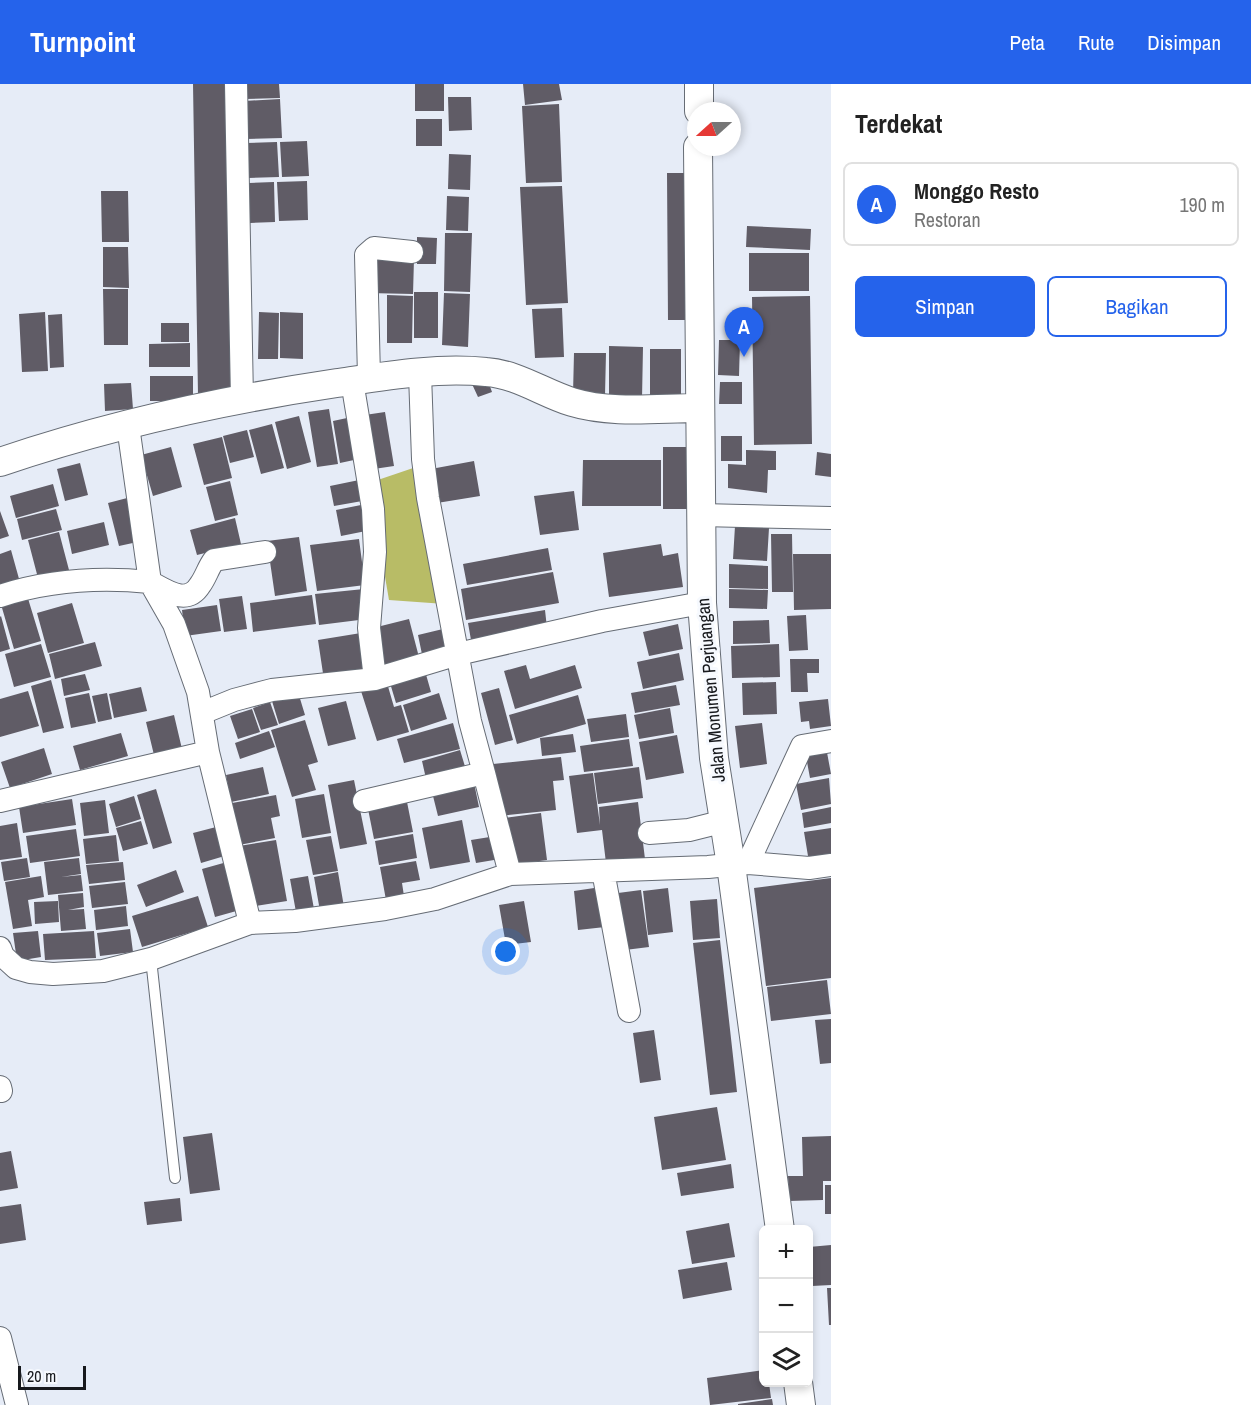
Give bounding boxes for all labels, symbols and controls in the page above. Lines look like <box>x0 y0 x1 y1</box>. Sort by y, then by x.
text: Turnpoint <box>30 23 135 61</box>
text: Peta <box>1009 28 1045 57</box>
text: Rute <box>1078 28 1114 57</box>
text: Disimpan <box>1147 28 1221 57</box>
north arrow <box>687 102 741 156</box>
text: Terdekat <box>855 106 942 141</box>
text: Monggo Resto <box>914 176 1039 206</box>
text: A <box>871 191 882 218</box>
text: 190 m <box>1179 191 1225 218</box>
text: Restoran <box>914 206 981 233</box>
button: Simpan <box>855 276 1035 337</box>
button: Bagikan <box>1047 276 1227 337</box>
pin: A <box>724 308 764 357</box>
street label: Jalan Monumen Perjuangan <box>690 597 731 783</box>
your location <box>491 937 520 966</box>
map controls <box>759 1225 813 1387</box>
button: + <box>759 1225 813 1279</box>
button: − <box>759 1279 813 1333</box>
button: layers <box>759 1333 813 1387</box>
scale bar <box>18 1363 86 1390</box>
text: 20 m <box>27 1365 56 1387</box>

